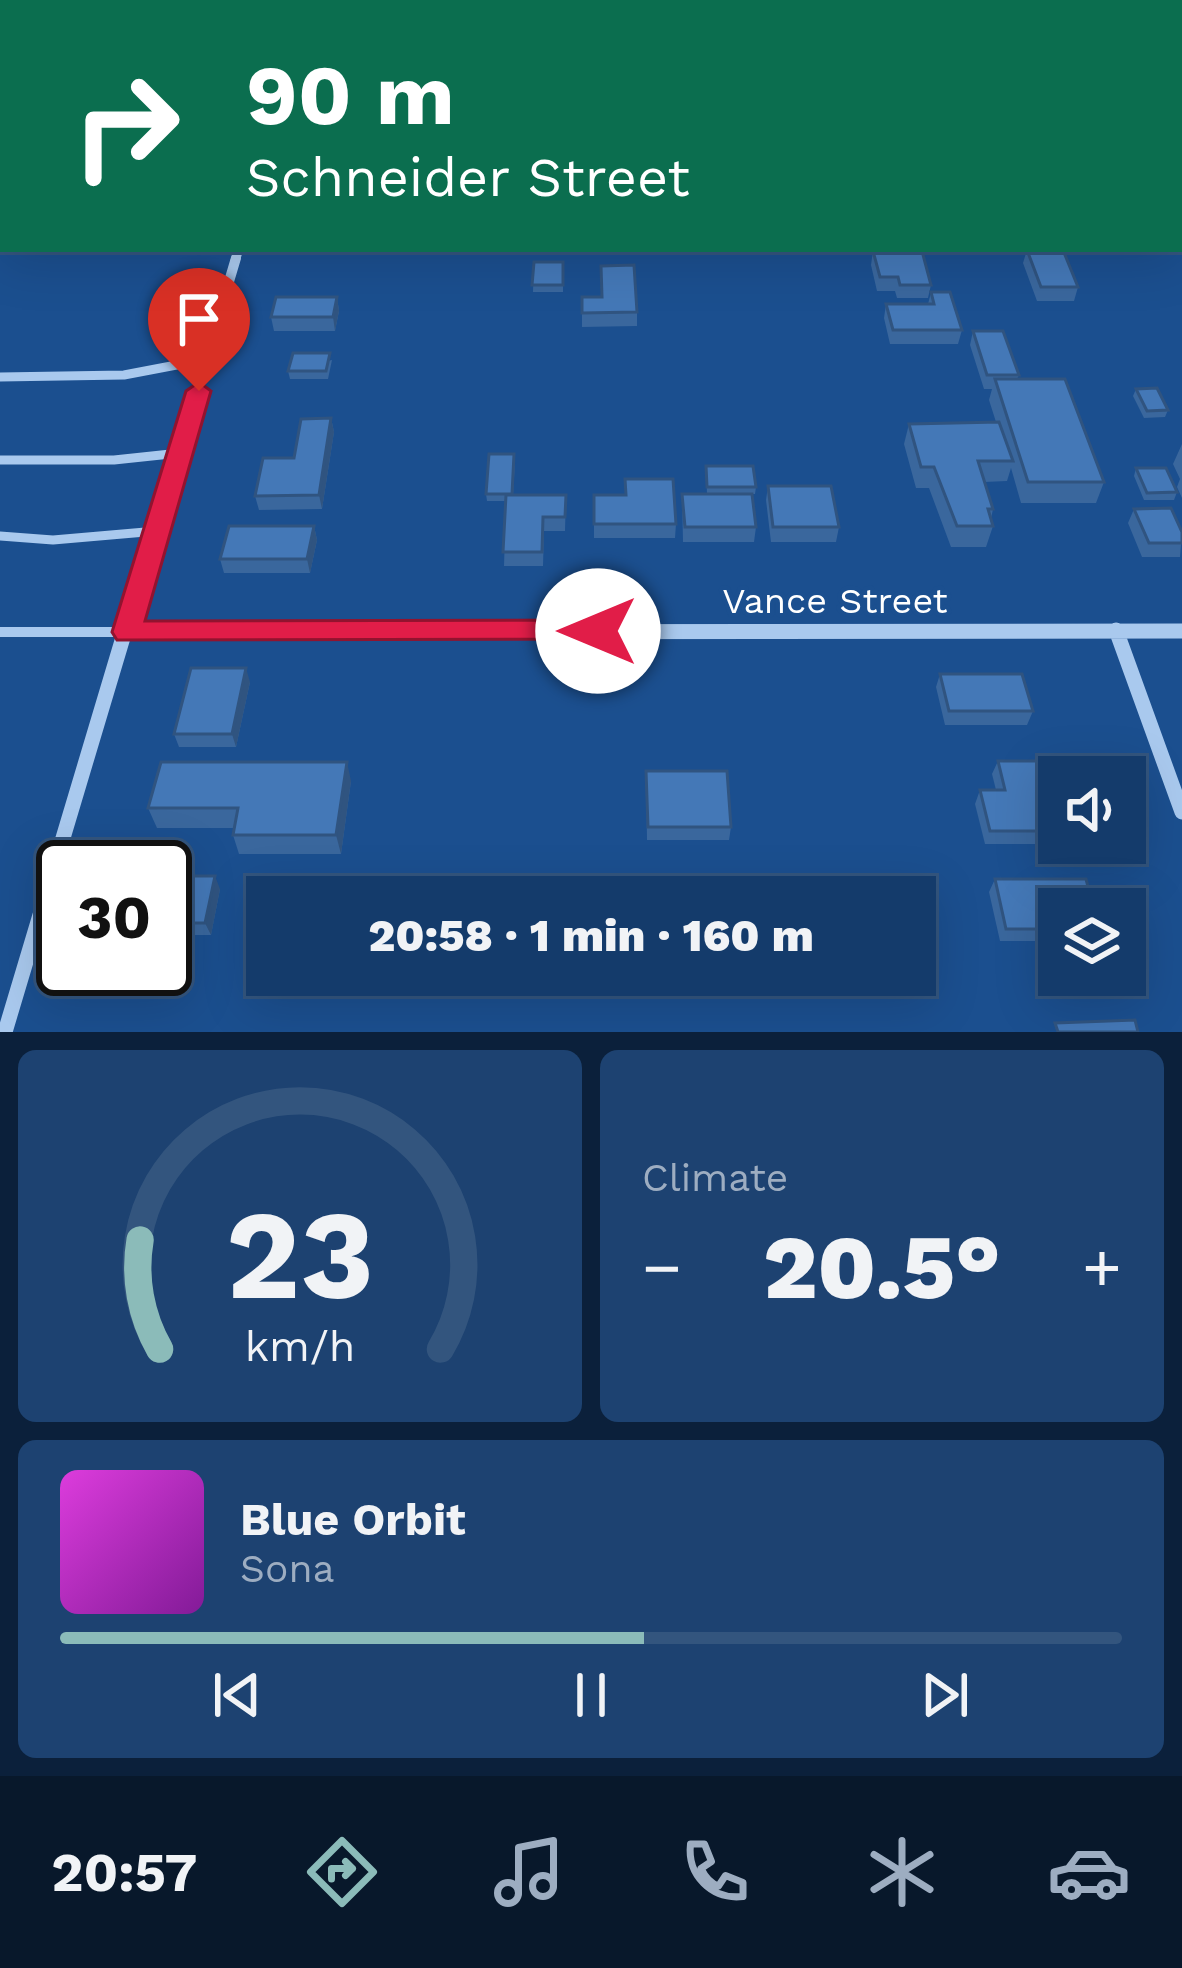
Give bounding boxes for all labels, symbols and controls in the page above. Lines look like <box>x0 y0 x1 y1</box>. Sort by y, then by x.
text: 90 m <box>246 46 455 144</box>
icon: right <box>48 48 204 204</box>
text: Schneider Street <box>246 146 690 209</box>
pin <box>148 268 250 391</box>
icon: arrive <box>166 286 232 352</box>
position arrow <box>535 568 661 694</box>
street label: Vance Street <box>722 580 948 622</box>
map controls <box>1038 756 1146 996</box>
button: sound <box>1038 756 1146 864</box>
speed limit sign: 30 <box>36 840 192 996</box>
button: layers <box>1038 888 1146 996</box>
text: 20:58 · 1 min · 160 m <box>368 909 814 962</box>
text: Climate <box>642 1155 788 1200</box>
text: 23 <box>226 1182 374 1328</box>
text: 20.5° <box>763 1214 1001 1320</box>
text: − <box>642 1229 682 1306</box>
text: + <box>1082 1229 1122 1306</box>
text: km/h <box>245 1321 355 1371</box>
text: Blue Orbit <box>240 1493 466 1546</box>
text: Sona <box>240 1546 335 1591</box>
icon: previous <box>204 1662 270 1728</box>
icon: pause <box>558 1662 624 1728</box>
icon: next <box>912 1662 978 1728</box>
icon: directions <box>300 1830 384 1914</box>
icon: music <box>487 1830 571 1914</box>
icon: phone <box>673 1830 757 1914</box>
icon: climate <box>860 1830 944 1914</box>
icon: car <box>1047 1830 1131 1914</box>
text: 20:57 <box>51 1841 197 1904</box>

